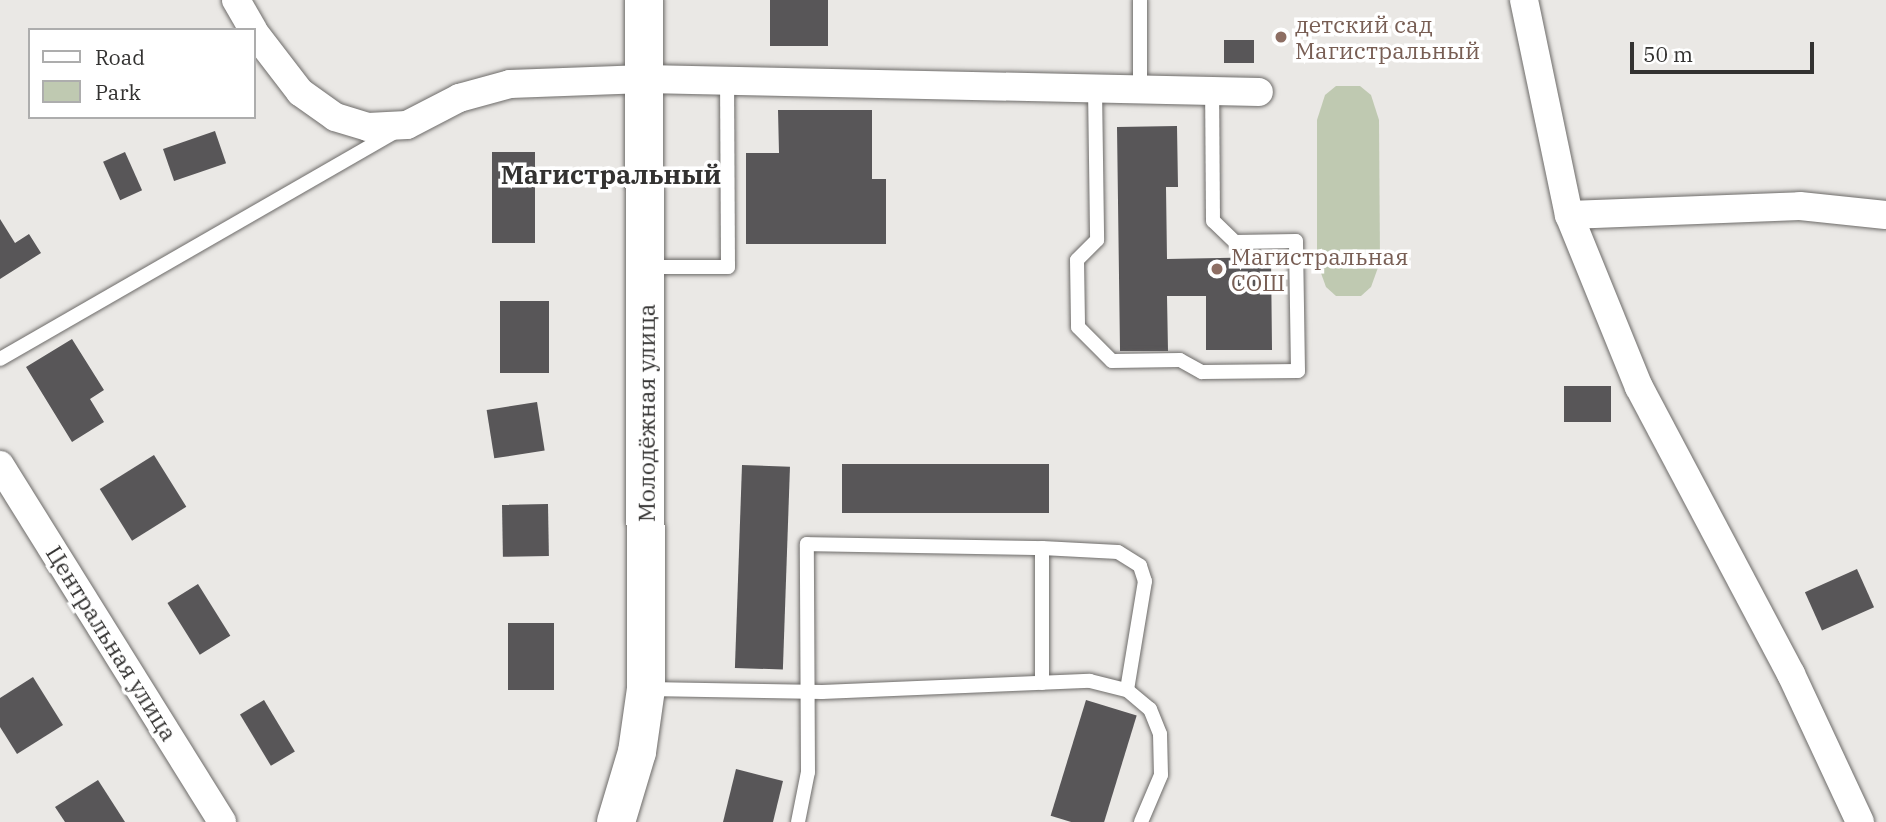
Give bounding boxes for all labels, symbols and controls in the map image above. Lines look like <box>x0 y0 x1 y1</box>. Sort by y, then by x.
place label: детский сад Магистральный <box>1295 10 1480 64</box>
legend <box>28 28 256 119</box>
scale bar <box>1634 28 1818 72</box>
marker: детский сад Магистральный <box>1273 29 1289 45</box>
text: 50 m <box>1643 40 1693 68</box>
text: Road <box>95 43 145 71</box>
text: Park <box>95 78 141 106</box>
district label: Магистральный <box>501 159 721 191</box>
place label: Магистральная СОШ <box>1231 242 1408 296</box>
marker: Магистральная СОШ <box>1209 261 1225 277</box>
street label: Молодёжная улица <box>632 304 660 522</box>
street label: Центральная улица <box>41 540 183 746</box>

